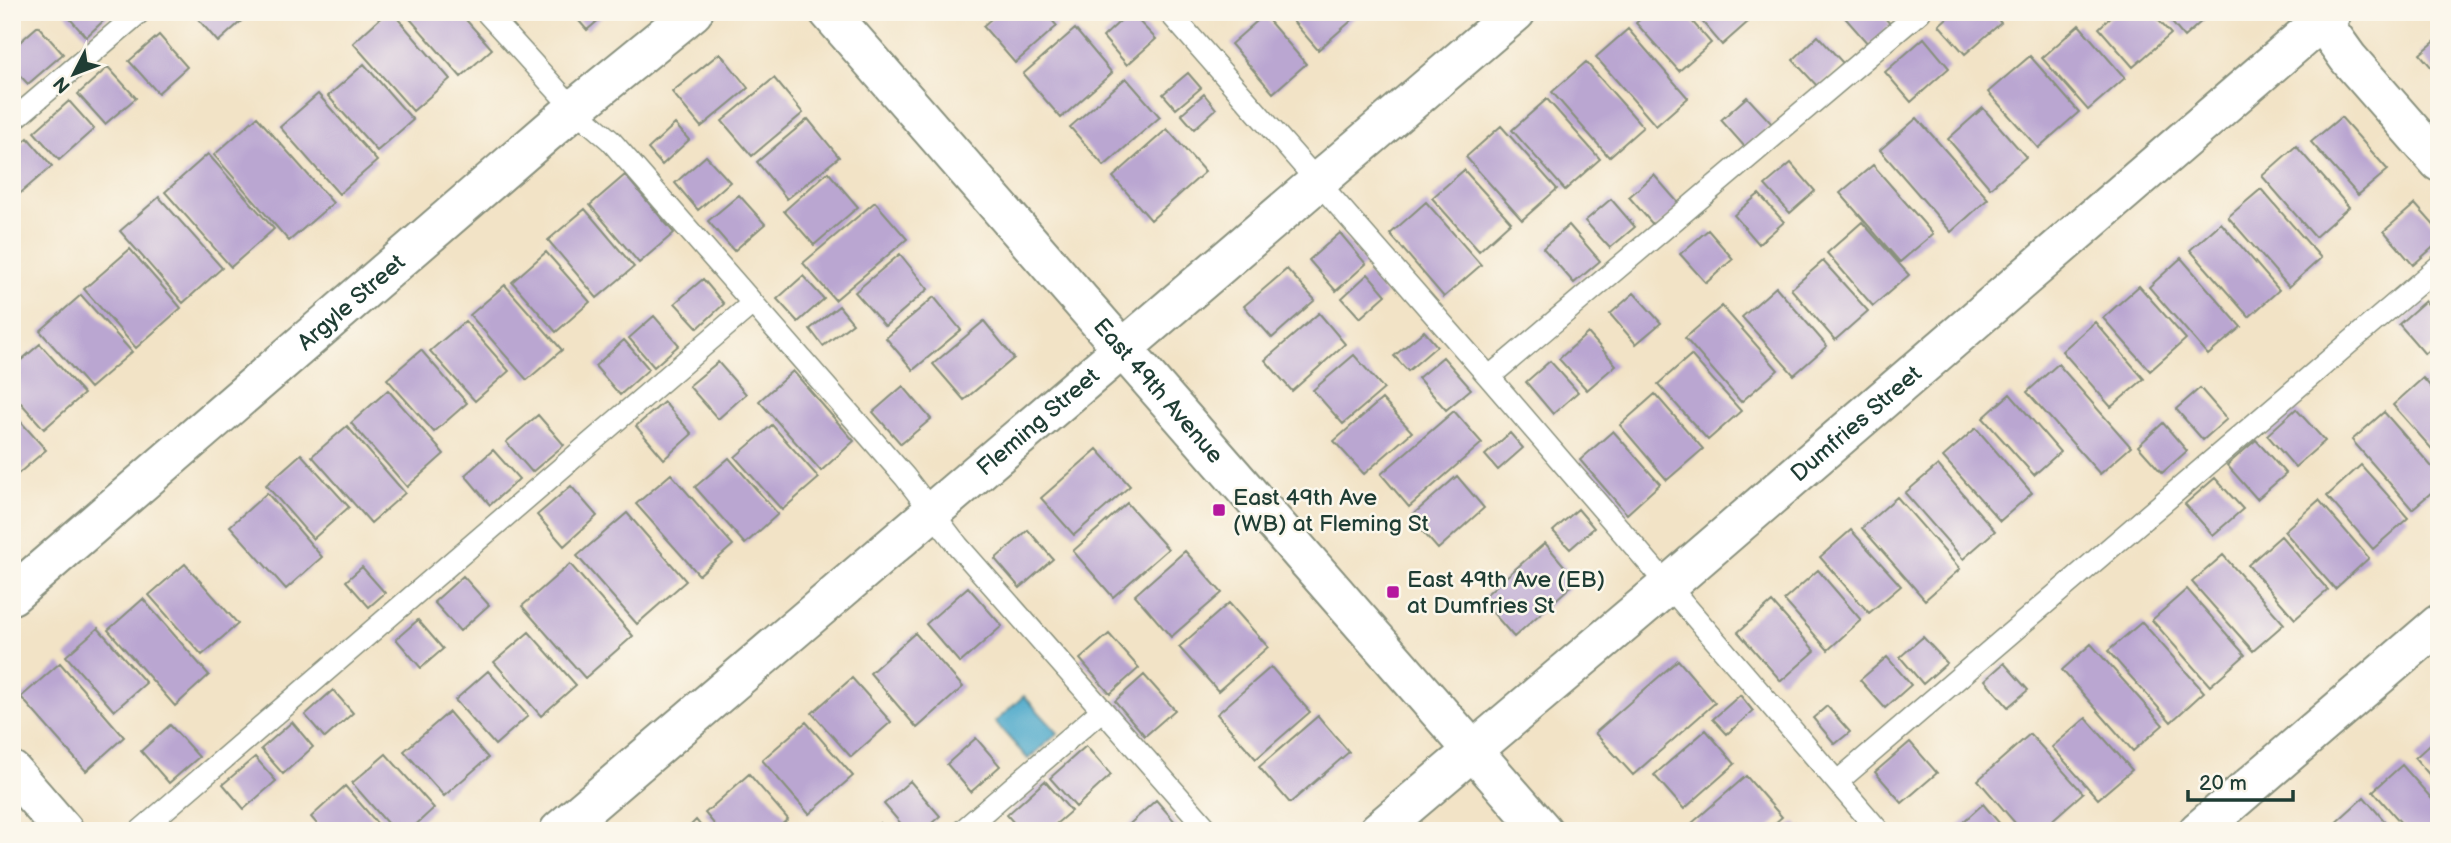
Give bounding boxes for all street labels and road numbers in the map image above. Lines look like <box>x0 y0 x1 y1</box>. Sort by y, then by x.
street label: Argyle Street <box>292 249 411 357</box>
street label: East 49th Avenue <box>1087 313 1229 469</box>
street label: Dumfries Street <box>1785 360 1927 488</box>
street label: Fleming Street <box>971 362 1105 482</box>

